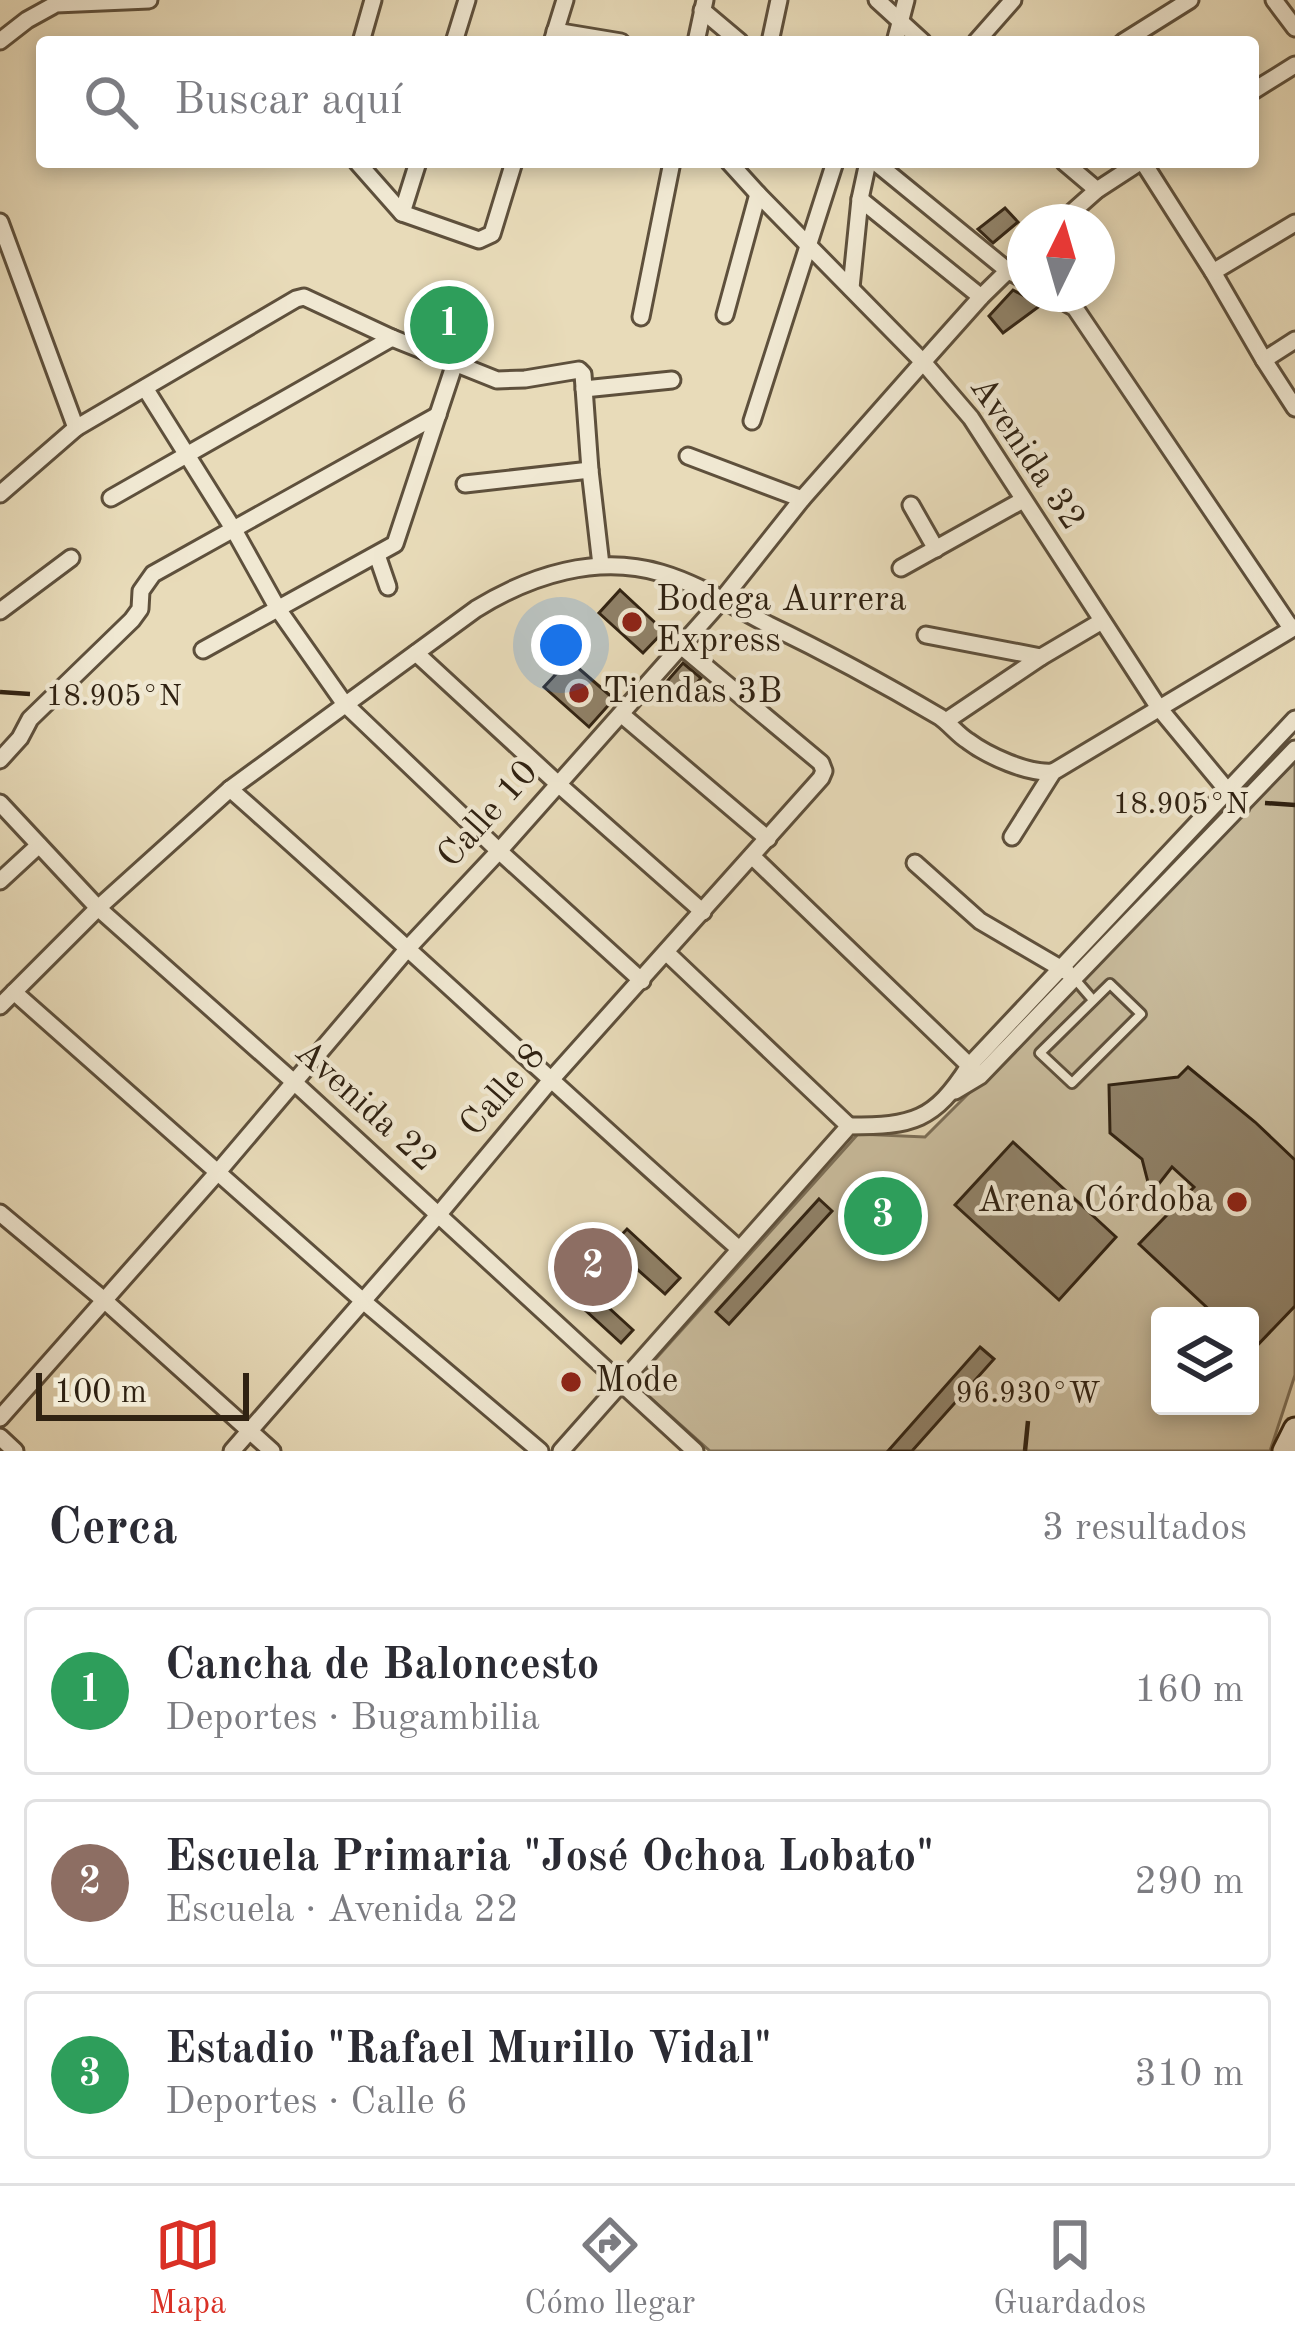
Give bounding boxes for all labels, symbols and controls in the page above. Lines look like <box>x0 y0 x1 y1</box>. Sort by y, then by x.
search box <box>36 36 1259 168</box>
icon: search <box>78 69 144 135</box>
text: Buscar aquí <box>174 79 403 124</box>
north arrow <box>1007 204 1115 312</box>
pin: 1 <box>410 280 488 370</box>
street label: Avenida 32 <box>962 371 1090 537</box>
place label: Bodega Aurrera Express <box>656 583 907 660</box>
marker: Bodega Aurrera Express <box>619 609 645 635</box>
your location <box>531 615 591 675</box>
place label: Tiendas 3B <box>603 675 782 711</box>
marker: Tiendas 3B <box>566 680 592 706</box>
text: 18.905°N <box>46 682 182 712</box>
street label: Calle 10 <box>432 755 546 875</box>
text: 18.905°N <box>1113 790 1249 820</box>
street label: Avenida 22 <box>287 1035 443 1179</box>
street label: Calle 8 <box>455 1038 553 1144</box>
pin: 3 <box>844 1171 922 1261</box>
place label: Arena Córdoba <box>977 1184 1213 1220</box>
marker: Arena Córdoba <box>1224 1189 1250 1215</box>
pin: 2 <box>554 1222 632 1312</box>
map controls <box>1151 1307 1259 1415</box>
button: layers <box>1151 1307 1259 1415</box>
place label: Mode <box>595 1364 678 1400</box>
scale bar <box>36 1367 249 1420</box>
marker: Mode <box>558 1369 584 1395</box>
text: 100 m <box>54 1377 147 1410</box>
text: 96.930°W <box>956 1379 1100 1409</box>
text: Cerca <box>48 1504 178 1555</box>
text: 3 resultados <box>1042 1509 1247 1548</box>
text: Cancha de Baloncesto <box>165 1644 599 1689</box>
text: 1 <box>79 1671 101 1710</box>
text: 160 m <box>1134 1671 1244 1710</box>
text: Deportes · Bugambilia <box>165 1699 540 1738</box>
text: Escuela Primaria "José Ochoa Lobato" <box>165 1836 934 1881</box>
text: 2 <box>79 1863 101 1902</box>
text: 290 m <box>1134 1863 1244 1902</box>
text: Escuela · Avenida 22 <box>165 1891 519 1930</box>
text: Estadio "Rafael Murillo Vidal" <box>165 2028 772 2073</box>
text: 3 <box>79 2055 101 2094</box>
text: 310 m <box>1134 2055 1244 2094</box>
text: Deportes · Calle 6 <box>165 2083 468 2122</box>
tab: Mapa <box>149 2212 226 2325</box>
tab: Cómo llegar <box>524 2212 695 2325</box>
tab: Guardados <box>993 2212 1146 2325</box>

